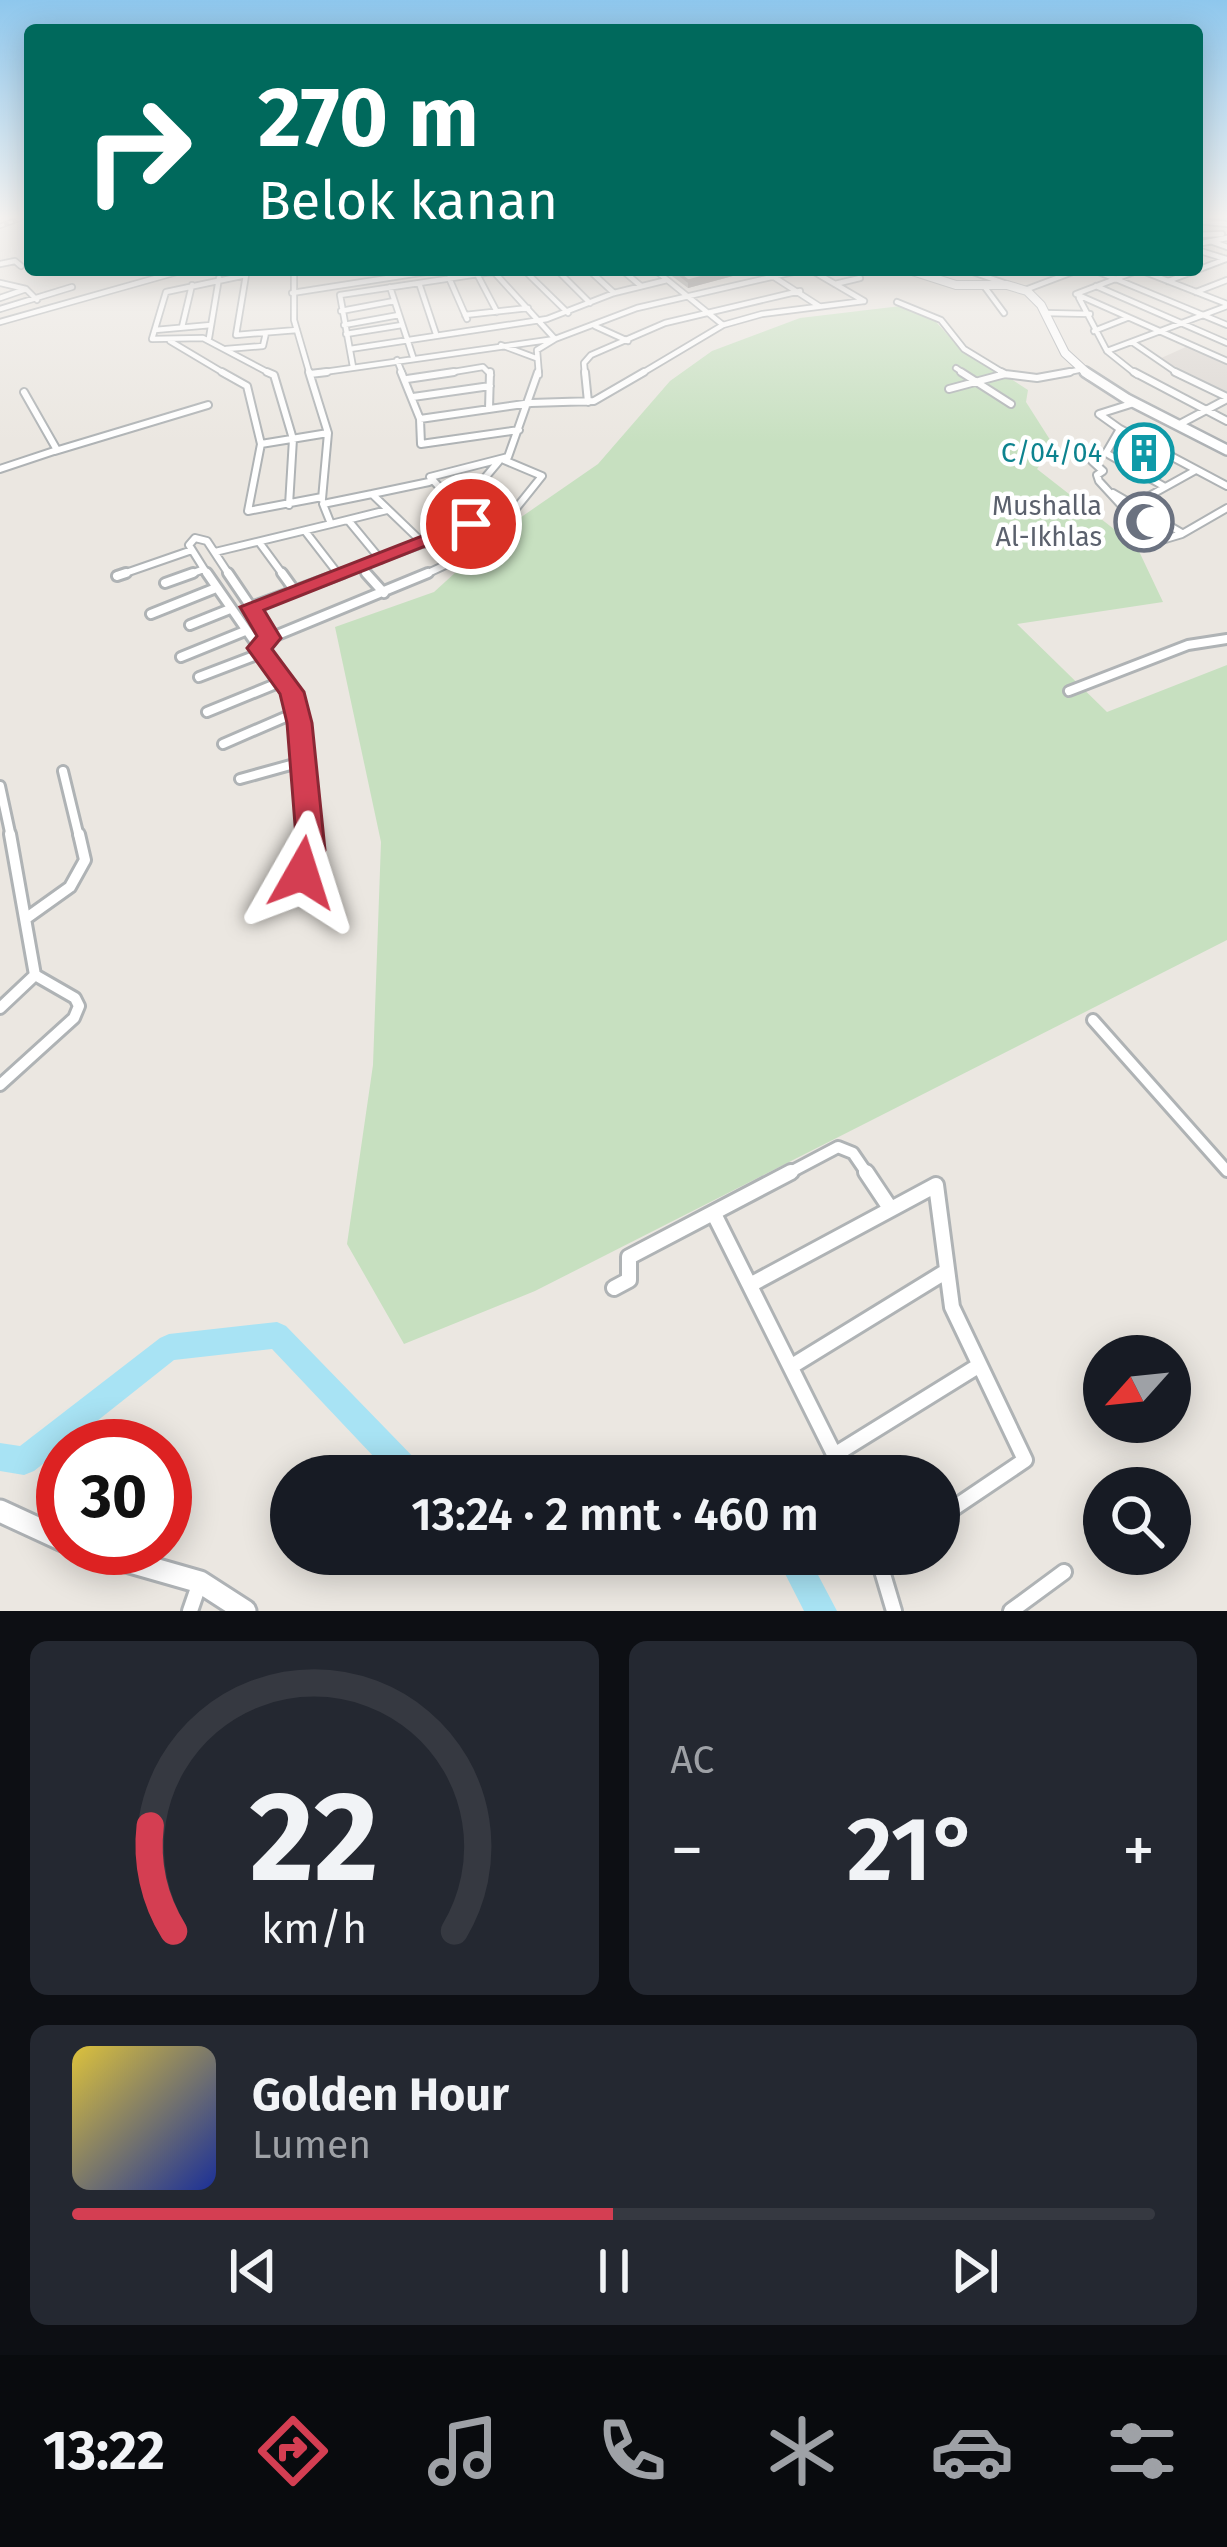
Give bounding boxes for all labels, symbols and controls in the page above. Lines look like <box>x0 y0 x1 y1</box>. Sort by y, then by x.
text: 270 m <box>258 67 479 168</box>
icon: right <box>60 72 216 228</box>
text: Belok kanan <box>258 169 558 233</box>
building icon: C/04/04 <box>1113 422 1175 484</box>
place label: C/04/04 <box>1001 437 1102 469</box>
pin <box>420 473 522 575</box>
place label: Mushalla Al-Ikhlas <box>992 490 1102 553</box>
icon: arrive <box>438 491 504 557</box>
mosque icon: Mushalla Al-Ikhlas <box>1113 491 1175 553</box>
position arrow <box>239 810 365 936</box>
north arrow <box>1083 1335 1191 1443</box>
map controls <box>1083 1335 1191 1575</box>
speed limit sign: 30 <box>36 1419 192 1575</box>
button: search <box>1083 1467 1191 1575</box>
text: 13:24 · 2 mnt · 460 m <box>411 1488 819 1542</box>
text: AC <box>671 1737 714 1783</box>
text: 22 <box>250 1763 379 1913</box>
text: 21° <box>847 1796 979 1904</box>
text: − <box>671 1811 704 1890</box>
text: + <box>1122 1811 1155 1890</box>
text: km/h <box>261 1903 367 1954</box>
text: Golden Hour <box>252 2068 509 2122</box>
text: Lumen <box>252 2122 371 2168</box>
icon: previous <box>220 2238 286 2304</box>
icon: pause <box>581 2238 647 2304</box>
icon: next <box>942 2238 1008 2304</box>
icon: directions <box>251 2409 335 2493</box>
icon: music <box>421 2409 505 2493</box>
icon: phone <box>590 2409 674 2493</box>
icon: climate <box>760 2409 844 2493</box>
icon: car <box>930 2409 1014 2493</box>
icon: filters <box>1100 2409 1184 2493</box>
text: 13:22 <box>43 2419 165 2483</box>

